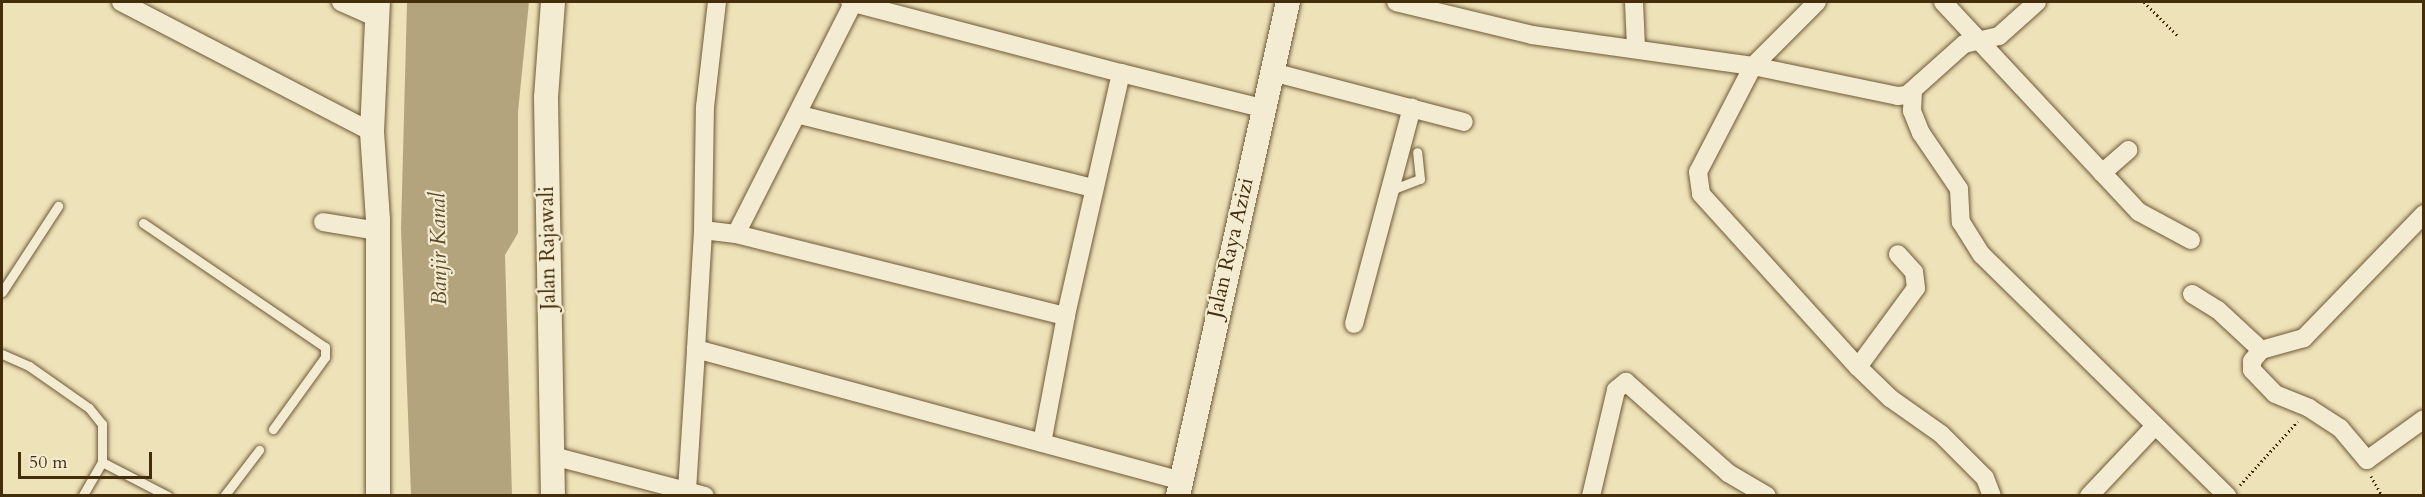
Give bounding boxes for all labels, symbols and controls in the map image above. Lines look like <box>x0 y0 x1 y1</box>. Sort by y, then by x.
street label: Jalan Raya Azizi <box>1203 175 1259 321</box>
street label: Jalan Rajawali <box>534 186 562 310</box>
water label: Banjir Kanal <box>425 192 453 306</box>
scale bar <box>21 440 154 478</box>
text: 50 m <box>29 450 68 475</box>

